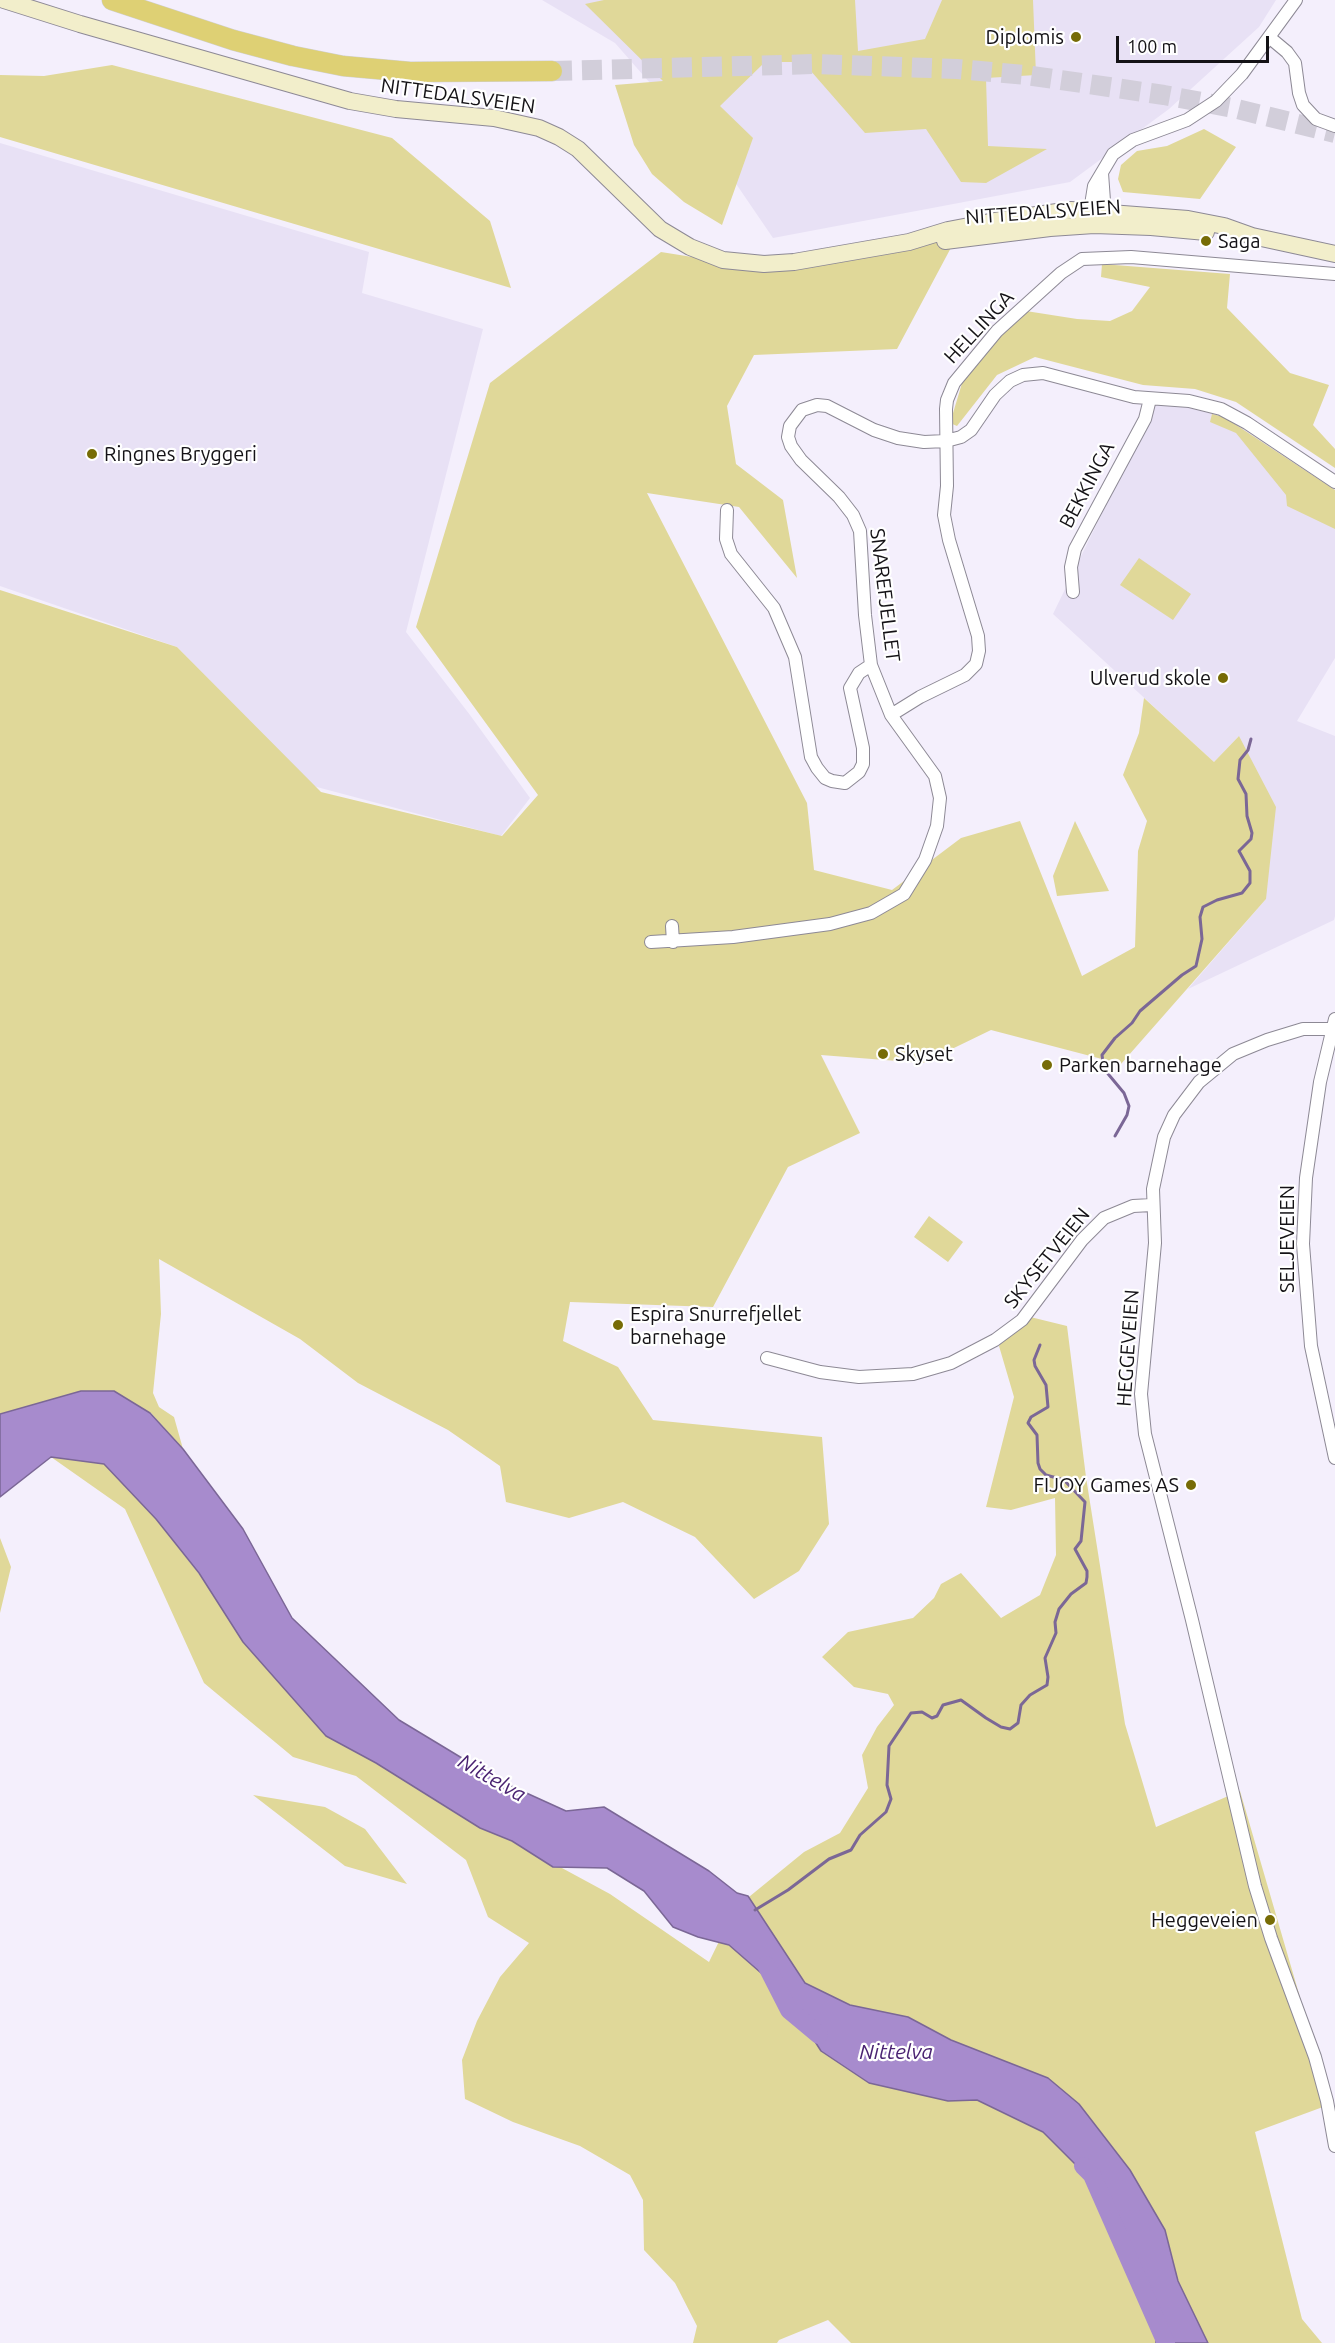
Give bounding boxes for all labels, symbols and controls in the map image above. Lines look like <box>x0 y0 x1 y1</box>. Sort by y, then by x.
scale bar <box>1119 24 1272 62</box>
place label: Diplomis <box>986 25 1064 49</box>
marker: Diplomis <box>1069 30 1083 44</box>
text: 100 m <box>1127 36 1177 56</box>
street label: NITTEDALSVEIEN <box>379 73 537 119</box>
street label: NITTEDALSVEIEN <box>964 195 1122 229</box>
place label: Saga <box>1218 229 1261 253</box>
marker: Saga <box>1199 234 1213 248</box>
street label: HELLINGA <box>939 285 1019 369</box>
street label: BEKKINGA <box>1054 438 1120 532</box>
place label: Ringnes Bryggeri <box>104 442 257 466</box>
marker: Ringnes Bryggeri <box>85 447 99 461</box>
street label: SNAREFJELLET <box>865 527 905 663</box>
place label: Ulverud skole <box>1090 666 1211 690</box>
marker: Ulverud skole <box>1216 671 1230 685</box>
place label: Skyset <box>895 1042 953 1066</box>
marker: Skyset <box>876 1047 890 1061</box>
place label: Parken barnehage <box>1059 1053 1222 1077</box>
marker: Parken barnehage <box>1040 1058 1054 1072</box>
street label: SELJEVEIEN <box>1275 1185 1299 1293</box>
street label: SKYSETVEIEN <box>999 1203 1095 1313</box>
street label: HEGGEVEIEN <box>1112 1289 1144 1407</box>
place label: Espira Snurrefjellet barnehage <box>630 1302 801 1349</box>
marker: Espira Snurrefjellet barnehage <box>611 1318 625 1332</box>
place label: FIJOY Games AS <box>1034 1473 1179 1497</box>
marker: FIJOY Games AS <box>1184 1478 1198 1492</box>
water label: Nittelva <box>454 1749 530 1807</box>
place label: Heggeveien <box>1151 1908 1258 1932</box>
marker: Heggeveien <box>1263 1913 1277 1927</box>
water label: Nittelva <box>859 2039 933 2065</box>

